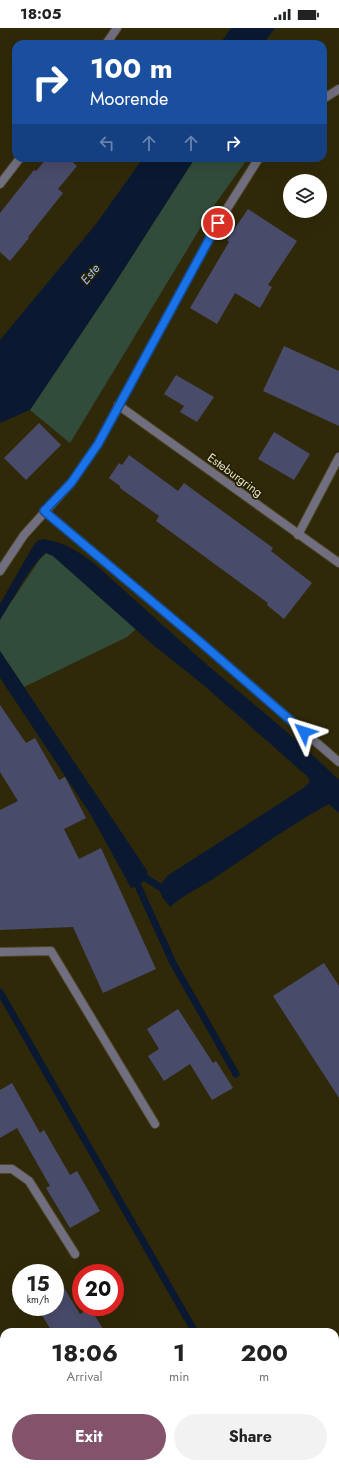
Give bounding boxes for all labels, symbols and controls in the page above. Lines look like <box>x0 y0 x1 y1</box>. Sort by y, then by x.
text: 18:05 <box>20 3 61 25</box>
text: 100 m <box>90 48 173 89</box>
icon: right <box>24 56 76 108</box>
text: Moorende <box>90 86 168 112</box>
icon: left <box>96 132 118 154</box>
icon: ahead <box>138 132 160 154</box>
icon: ahead <box>180 132 202 154</box>
icon: right <box>222 132 244 154</box>
map controls <box>283 174 327 218</box>
button: layers <box>283 174 327 218</box>
pin <box>201 206 235 240</box>
icon: arrive <box>207 212 229 234</box>
water label: Este <box>76 259 105 288</box>
street label: Esteburgring <box>203 449 267 501</box>
position arrow <box>283 711 325 753</box>
speed limit sign: 20 <box>72 1264 124 1316</box>
text: 15 <box>26 1270 50 1299</box>
text: km/h <box>27 1292 49 1307</box>
text: 18:06 <box>51 1335 118 1370</box>
text: 1 <box>173 1335 185 1370</box>
text: 200 <box>240 1335 288 1370</box>
text: Arrival <box>67 1367 102 1386</box>
text: min <box>169 1367 189 1386</box>
text: m <box>259 1367 269 1386</box>
button: Exit <box>12 1414 166 1460</box>
button: Share <box>174 1414 327 1460</box>

